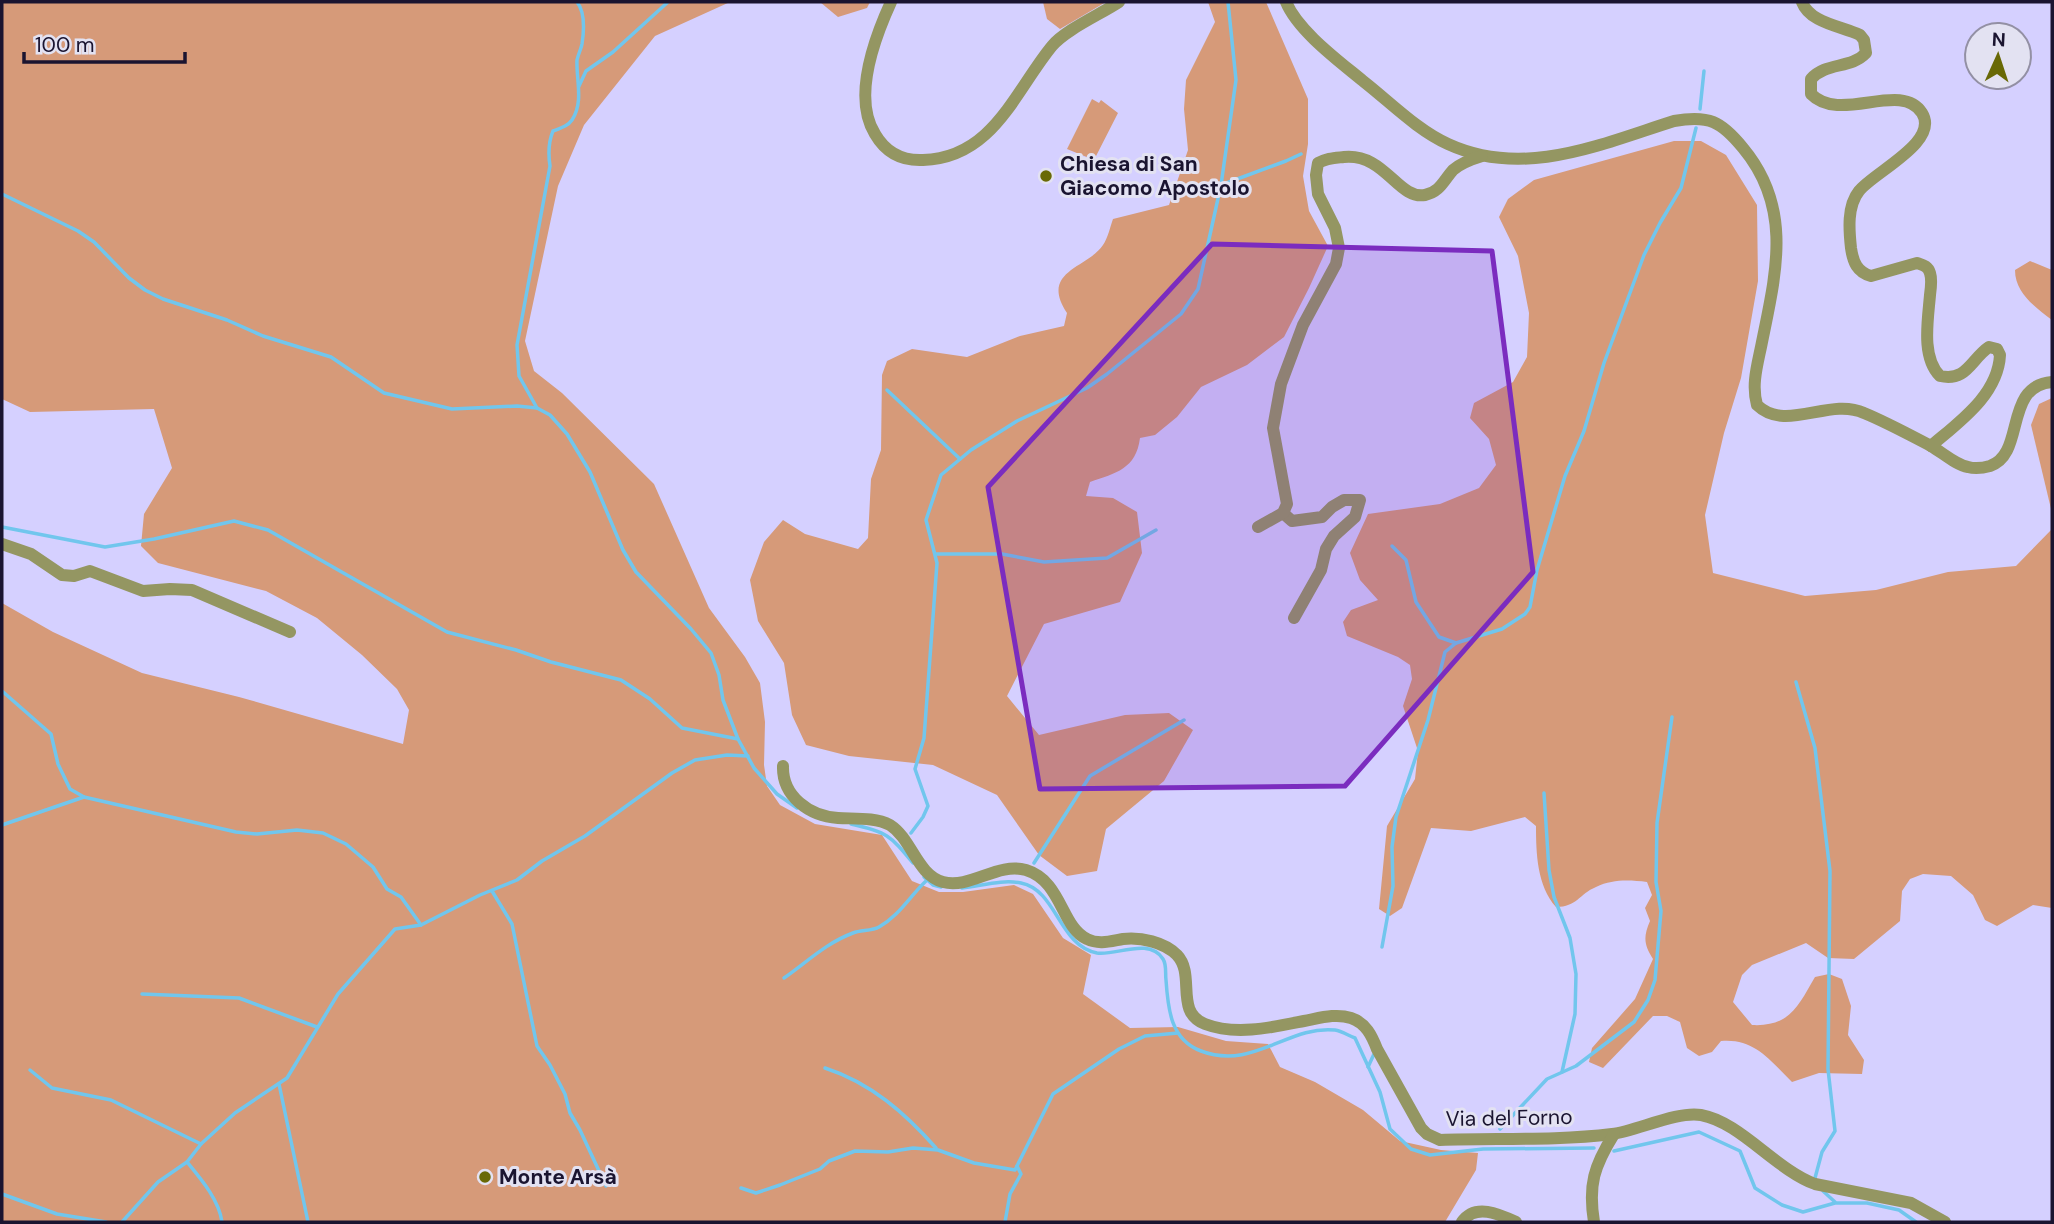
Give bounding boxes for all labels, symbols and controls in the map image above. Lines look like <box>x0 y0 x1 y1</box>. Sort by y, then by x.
scale bar <box>24 21 186 65</box>
north arrow <box>1963 21 2033 91</box>
text: N <box>1991 27 2006 52</box>
text: 100 m <box>35 31 95 59</box>
place label: Chiesa di San Giacomo Apostolo <box>1060 150 1250 202</box>
marker: Chiesa di San Giacomo Apostolo <box>1038 168 1054 184</box>
street label: Via del Forno <box>1445 1103 1573 1133</box>
place label: Monte Arsà <box>499 1163 617 1191</box>
marker: Monte Arsà <box>477 1169 493 1185</box>

